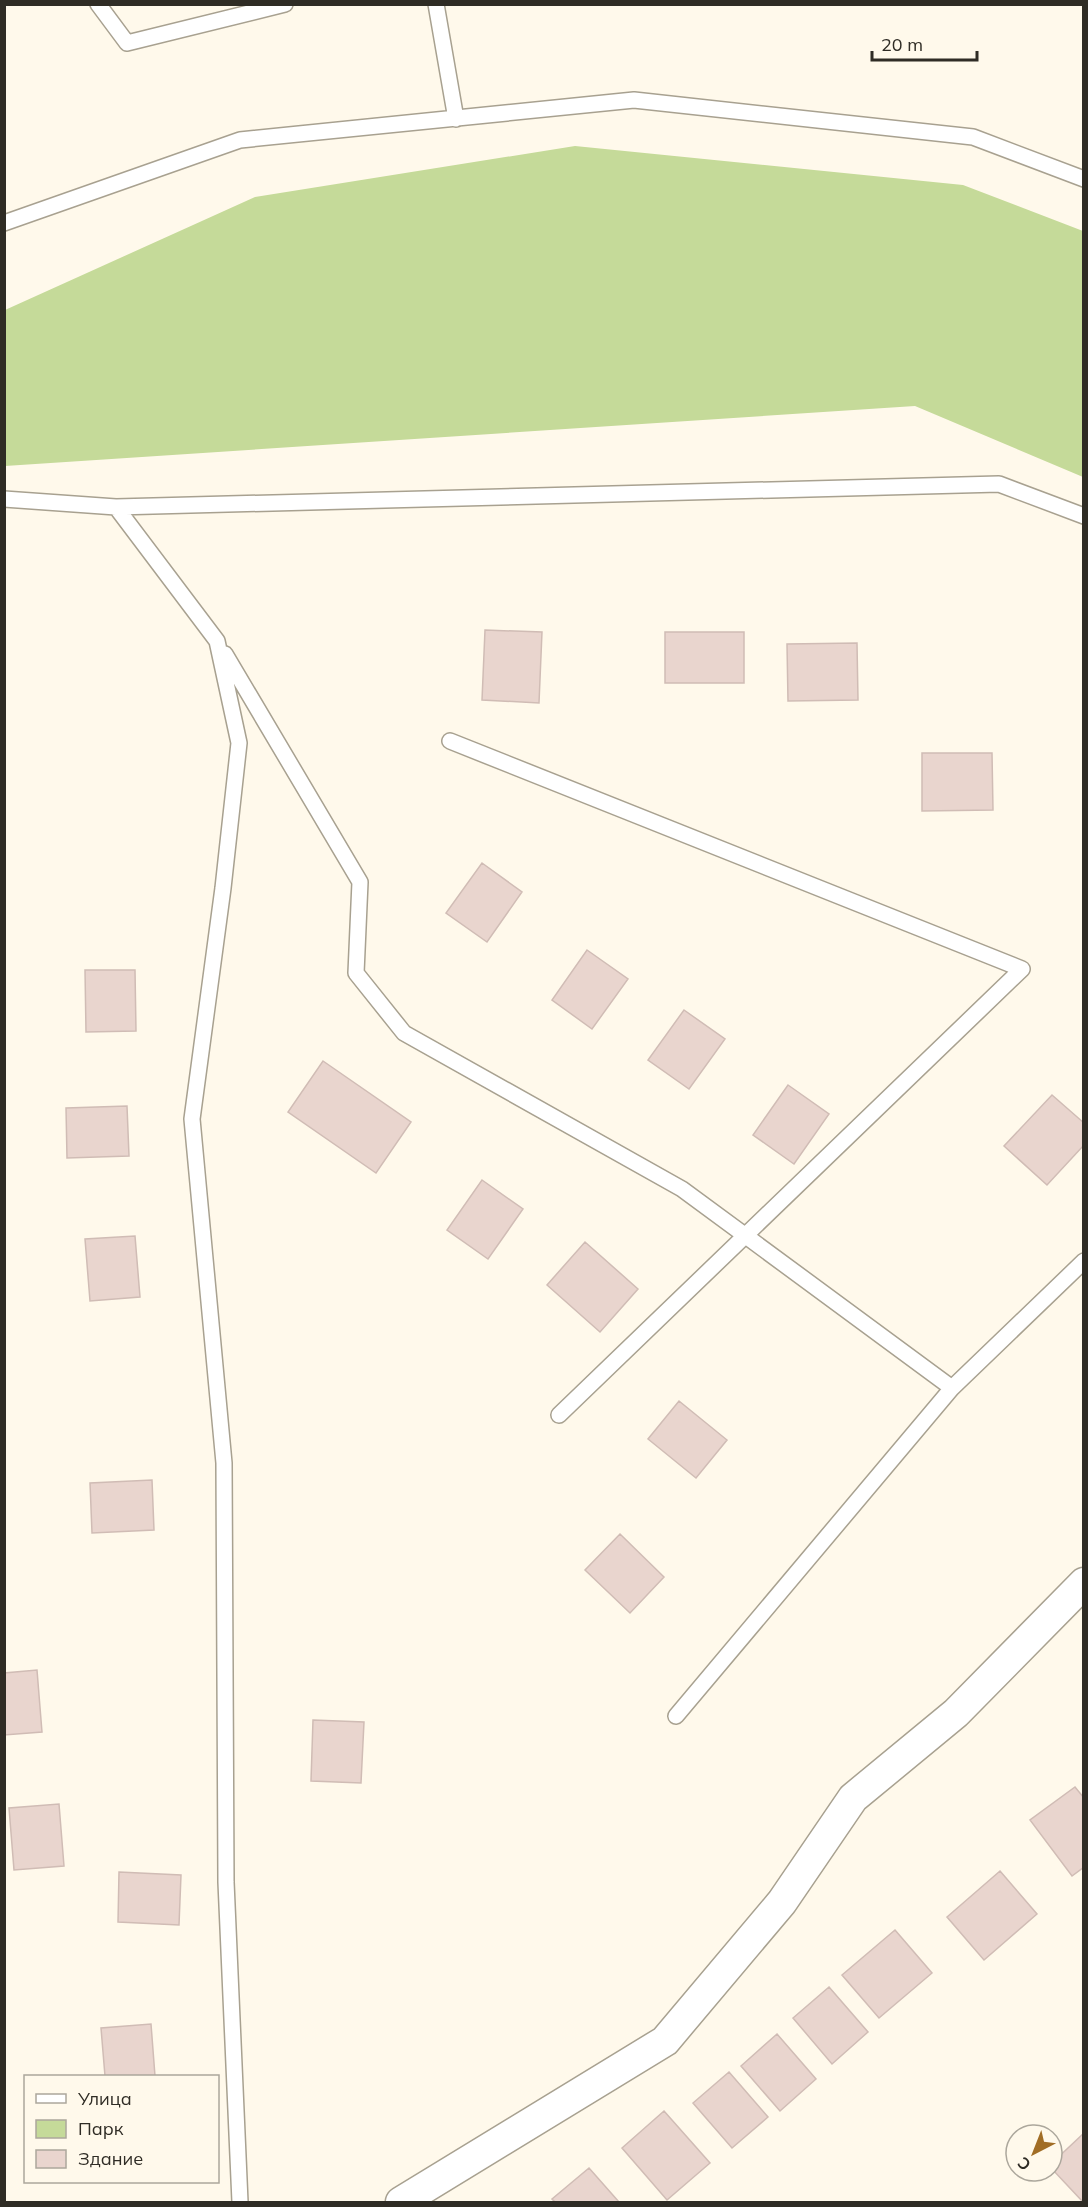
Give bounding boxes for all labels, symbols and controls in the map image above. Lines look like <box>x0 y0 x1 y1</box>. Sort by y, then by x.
scale bar <box>872 24 977 62</box>
text: 20 m <box>881 33 923 56</box>
legend <box>24 2075 219 2183</box>
text: Улица <box>77 2087 132 2110</box>
text: Парк <box>78 2117 124 2140</box>
north arrow <box>1004 2123 1064 2183</box>
text: Здание <box>78 2147 143 2170</box>
text: С <box>1013 2153 1035 2175</box>

